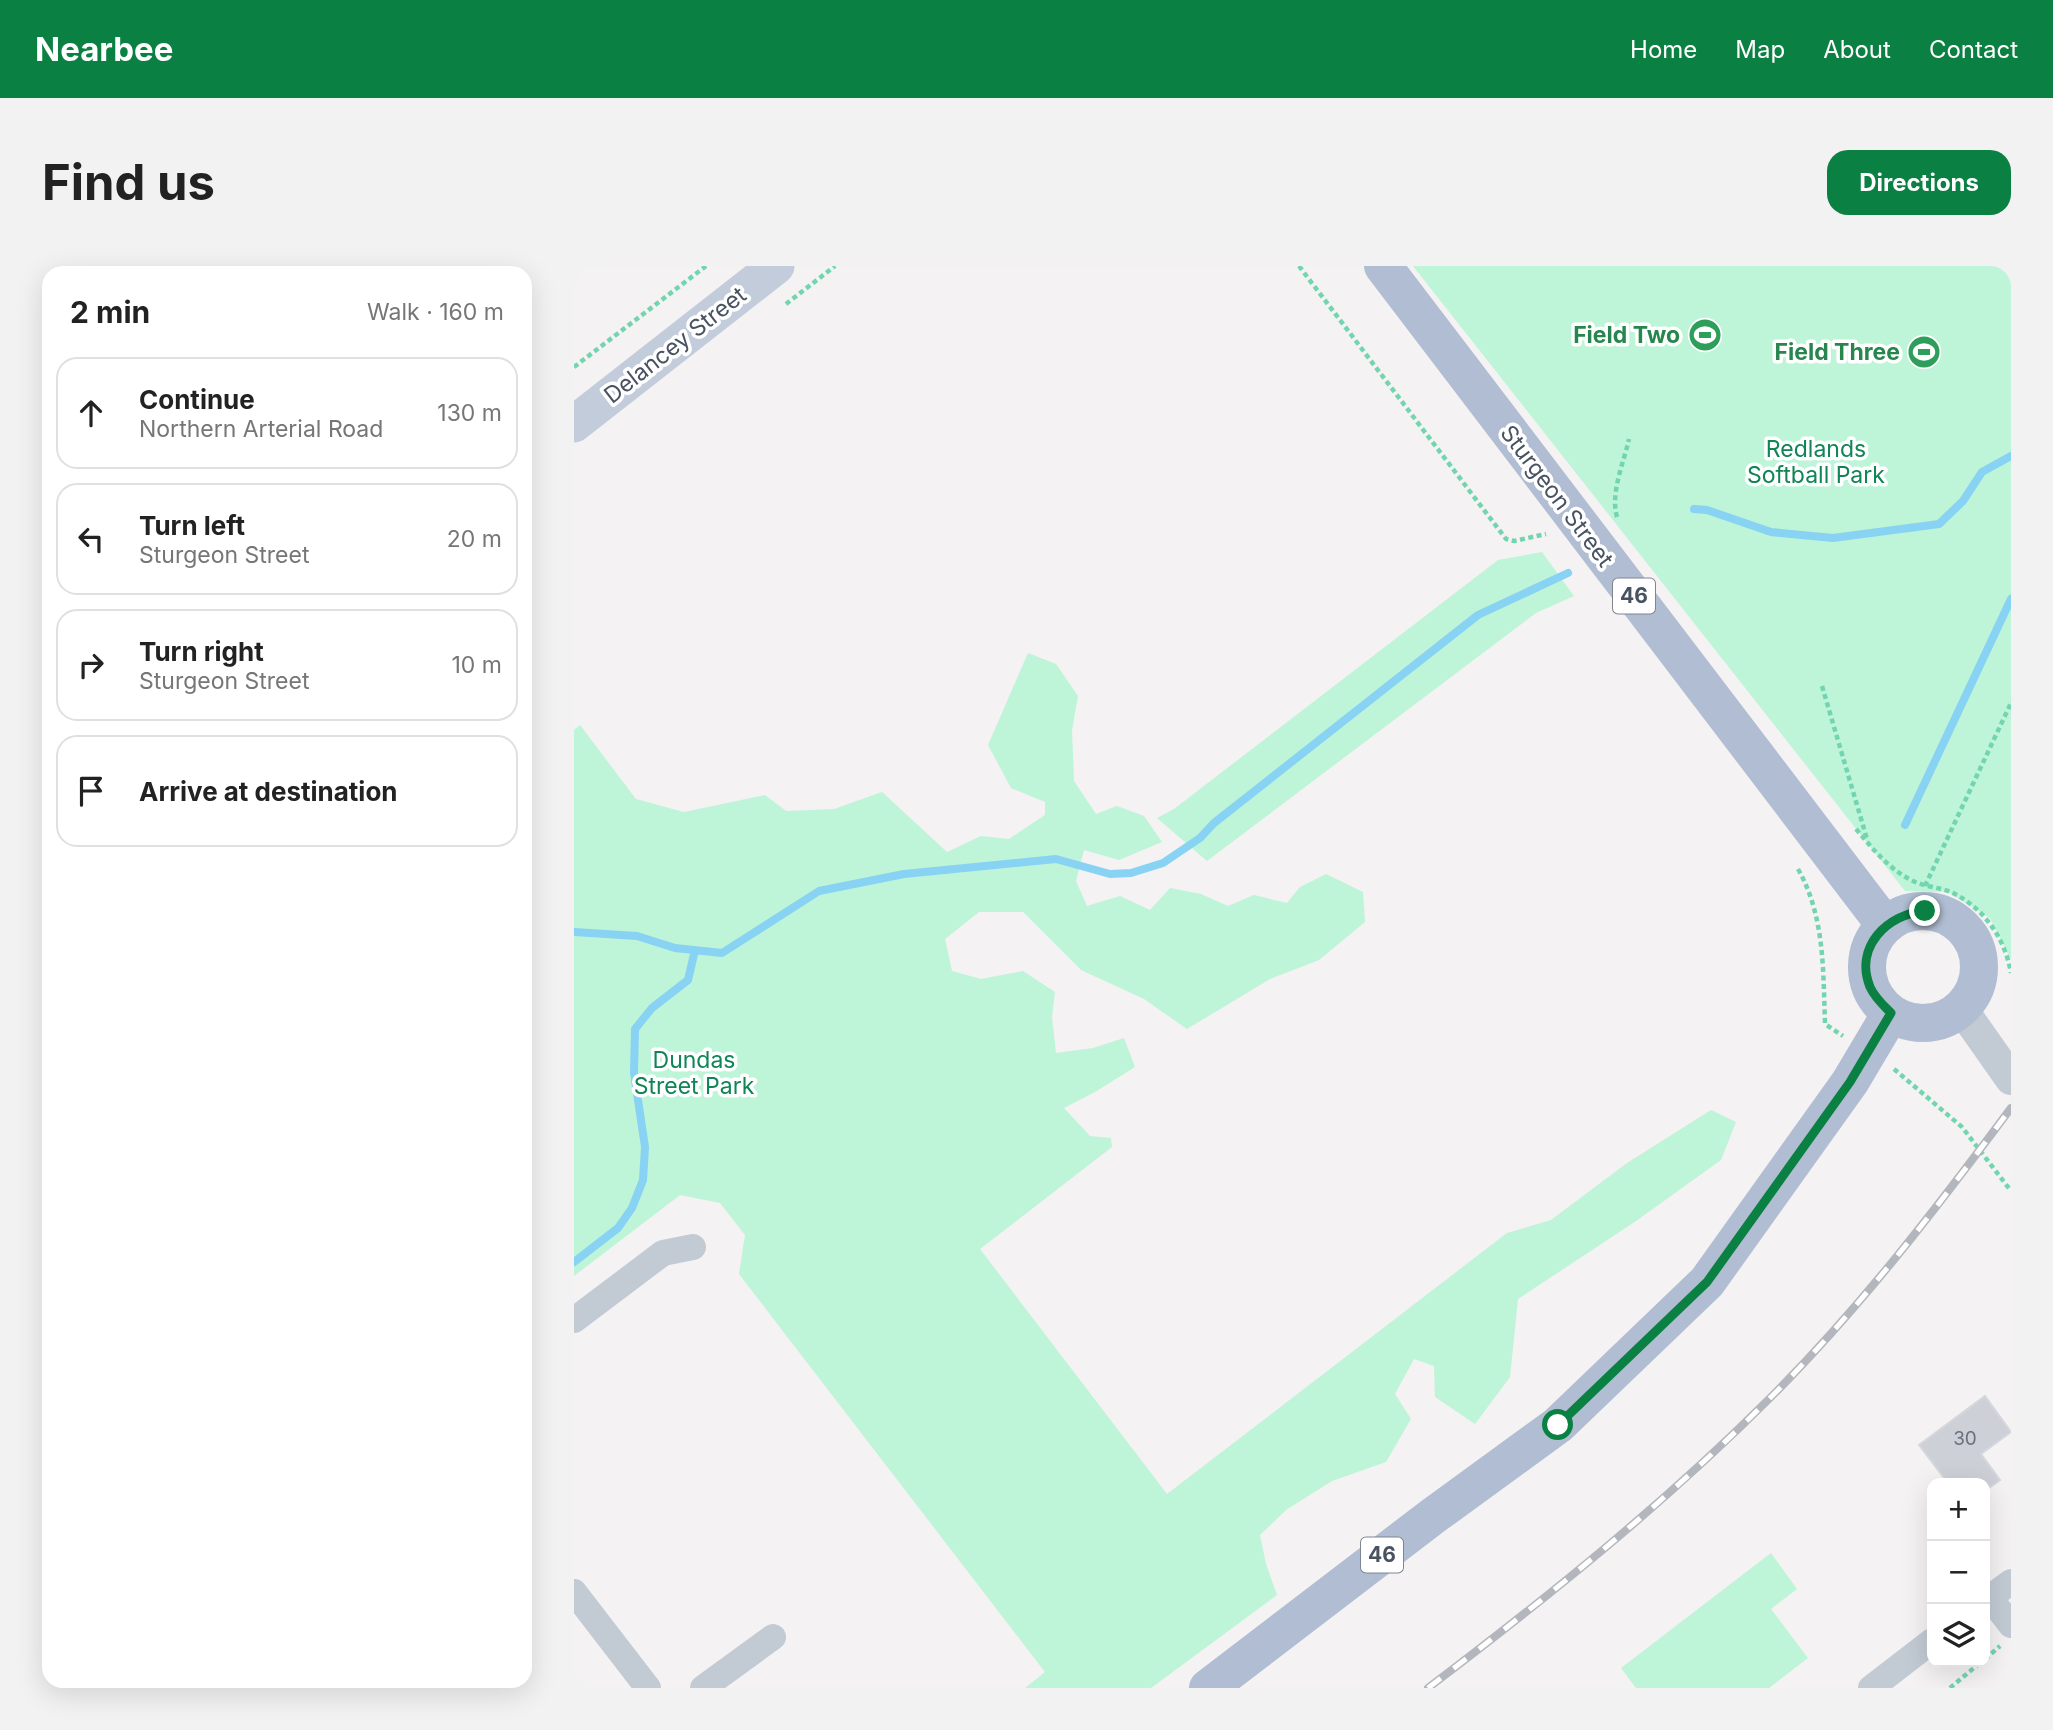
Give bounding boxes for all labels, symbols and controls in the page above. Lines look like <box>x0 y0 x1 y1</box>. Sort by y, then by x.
text: Nearbee <box>35 29 173 69</box>
text: Home <box>1630 35 1697 64</box>
text: Map <box>1735 35 1785 64</box>
text: About <box>1823 35 1891 64</box>
text: Contact <box>1929 35 2018 64</box>
button: Directions <box>1827 150 2011 215</box>
text: Find us <box>42 153 215 212</box>
street label: Delancey Street <box>598 281 752 409</box>
text: 2 min <box>70 294 150 330</box>
text: Walk · 160 m <box>367 298 504 326</box>
sports icon: Field Two <box>1686 316 1724 354</box>
place label: Field Two <box>1573 321 1680 349</box>
sports icon: Field Three <box>1905 333 1943 371</box>
place label: Field Three <box>1775 338 1900 366</box>
text: Continue <box>139 384 255 415</box>
icon: ahead <box>72 394 110 432</box>
text: 130 m <box>437 399 502 427</box>
text: Northern Arterial Road <box>139 415 383 443</box>
street label: Sturgeon Street <box>1495 420 1620 573</box>
park label: Redlands Softball Park <box>1747 435 1885 489</box>
text: Turn left <box>139 510 245 541</box>
icon: left <box>72 520 110 558</box>
text: 20 m <box>447 525 502 553</box>
text: Sturgeon Street <box>139 541 309 569</box>
road number: 46 <box>1613 578 1655 614</box>
text: Turn right <box>139 636 264 667</box>
icon: right <box>72 646 110 684</box>
text: 10 m <box>452 651 502 679</box>
text: Sturgeon Street <box>139 667 309 695</box>
icon: arrive <box>72 772 110 810</box>
text: Arrive at destination <box>139 776 398 807</box>
route end <box>1909 895 1940 926</box>
park label: Dundas Street Park <box>634 1046 755 1100</box>
route start <box>1542 1409 1573 1440</box>
house number: 30 <box>1953 1427 1977 1450</box>
map controls <box>1927 1478 1990 1667</box>
button: + <box>1927 1478 1990 1541</box>
road number: 46 <box>1361 1538 1403 1572</box>
button: − <box>1927 1541 1990 1604</box>
button: layers <box>1927 1604 1990 1667</box>

